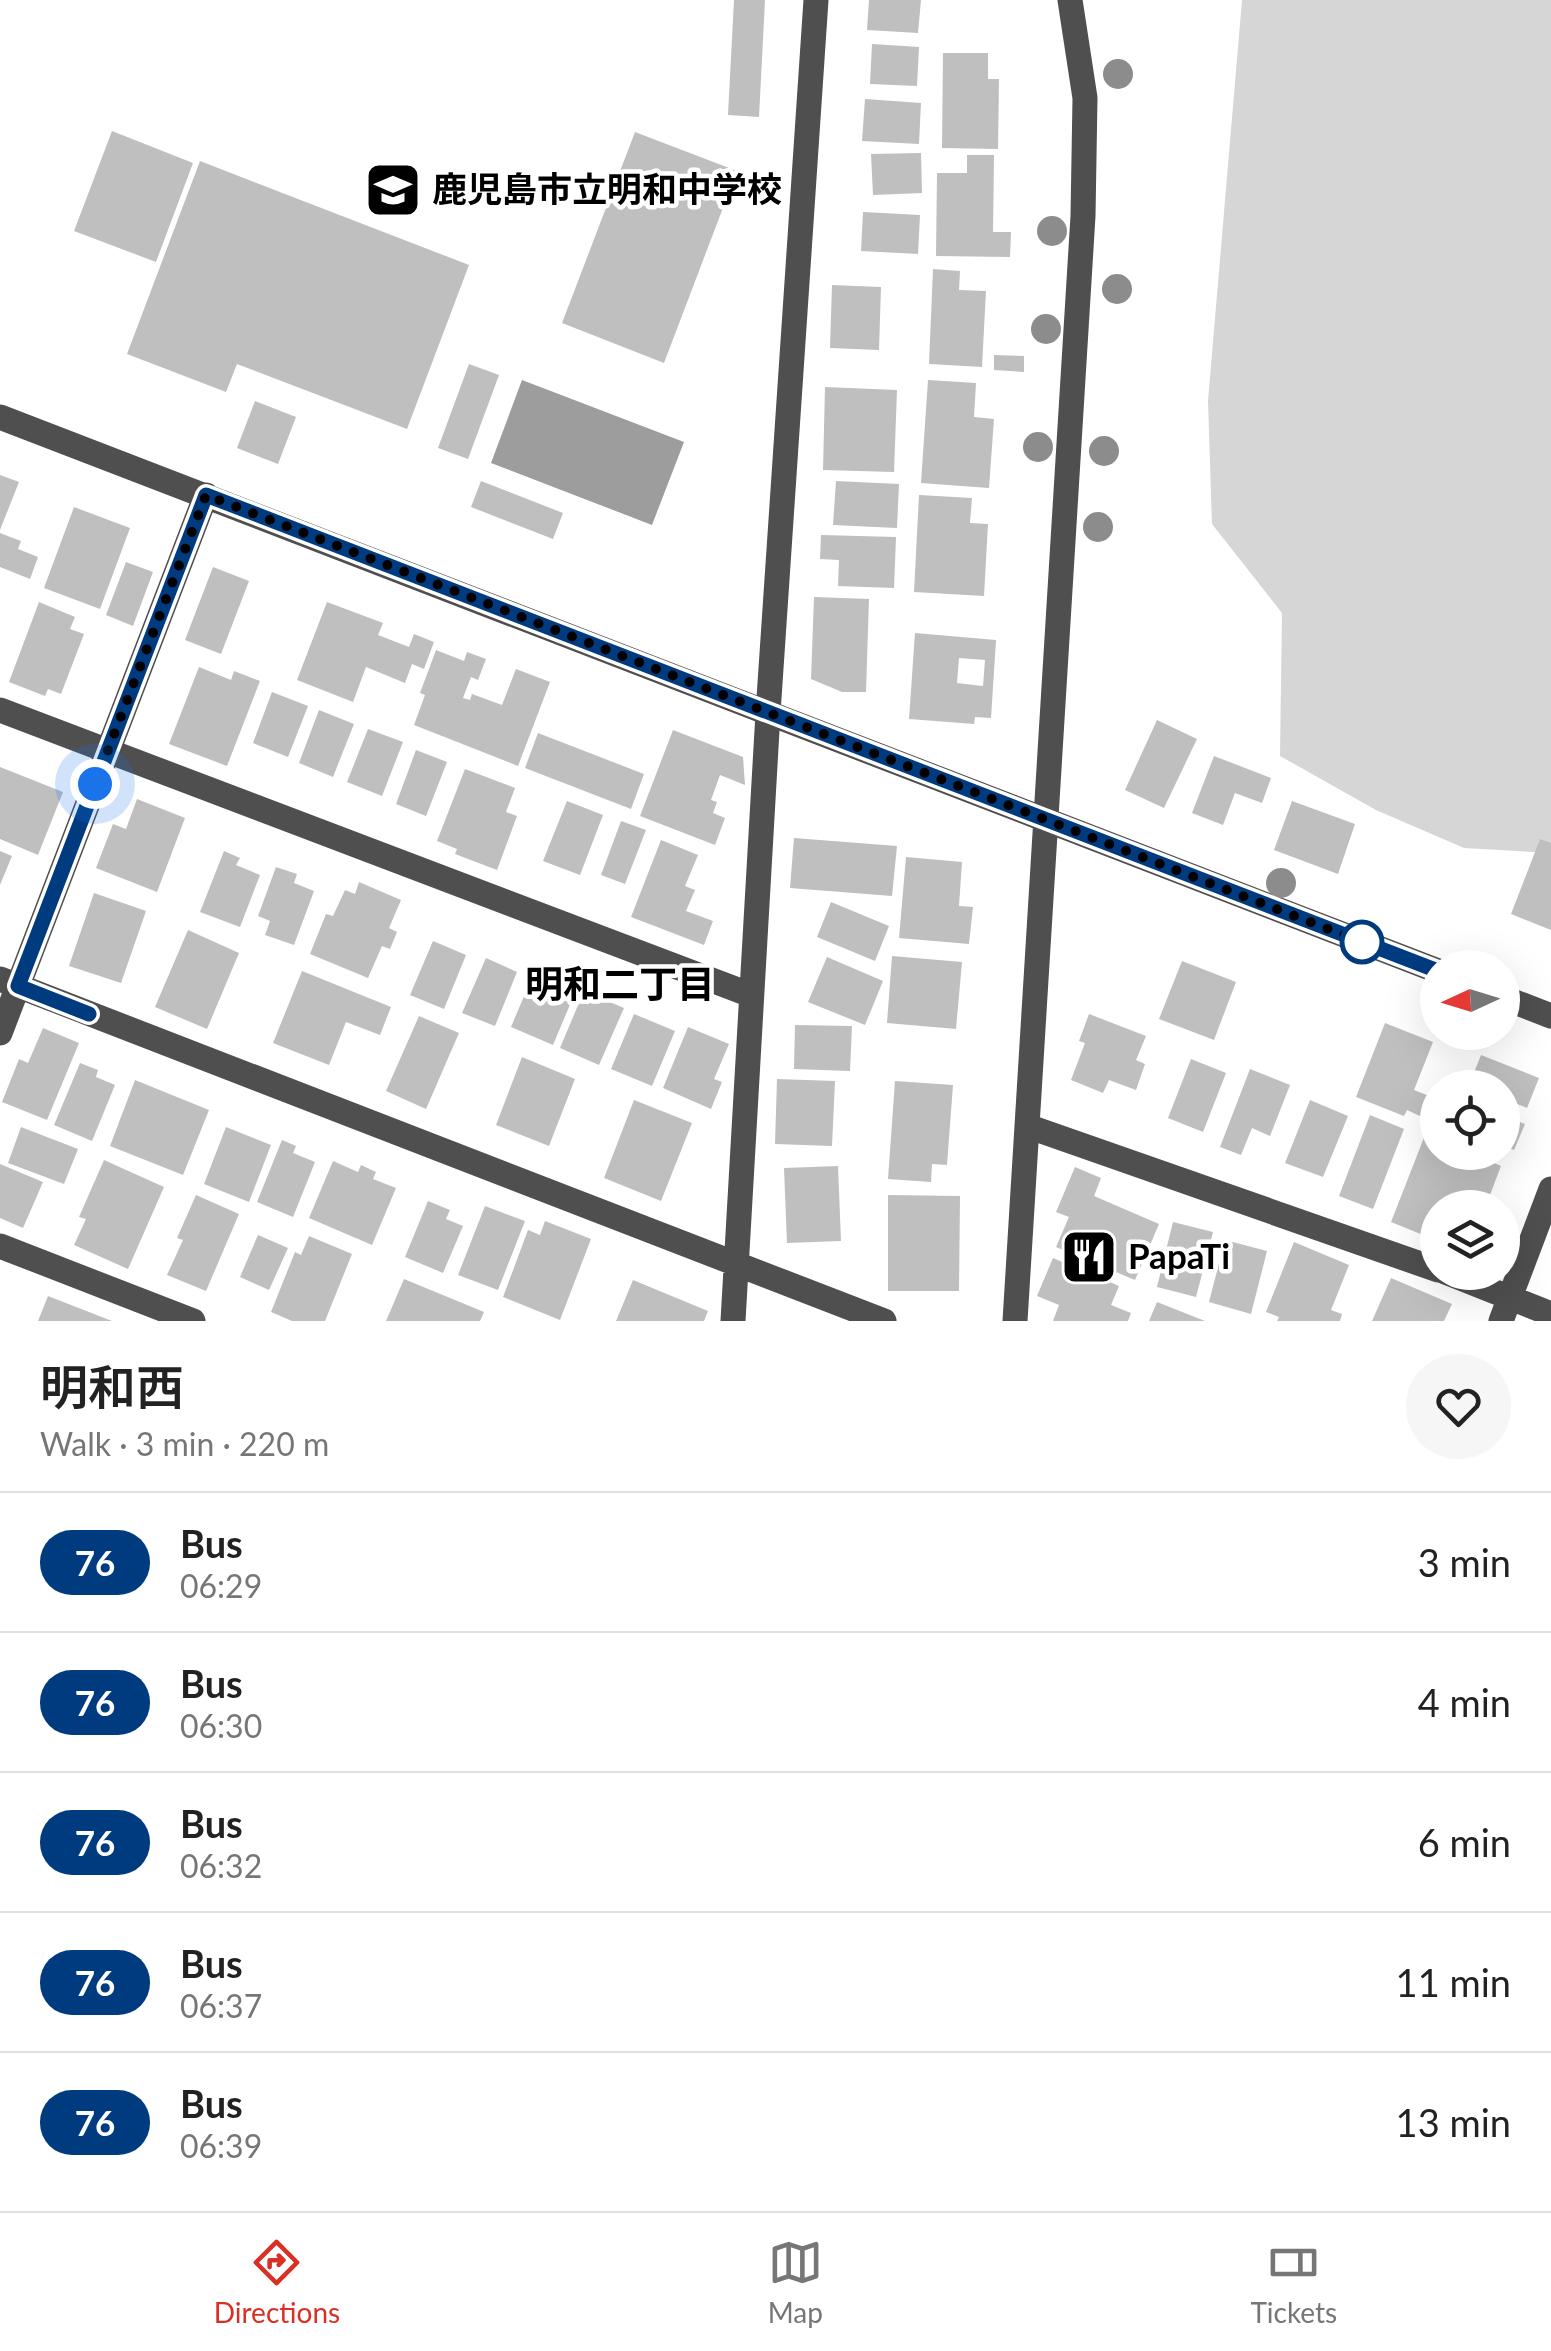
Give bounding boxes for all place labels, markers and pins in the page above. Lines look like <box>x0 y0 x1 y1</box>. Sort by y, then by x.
school or university icon: 鹿児島市立明和中学校 <box>363 160 423 220</box>
place label: 鹿児島市立明和中学校 <box>432 167 782 209</box>
unlabelled marker <box>1341 921 1383 963</box>
restaurant icon: PapaTi <box>1059 1227 1119 1287</box>
place label: PapaTi <box>1128 1234 1230 1276</box>

